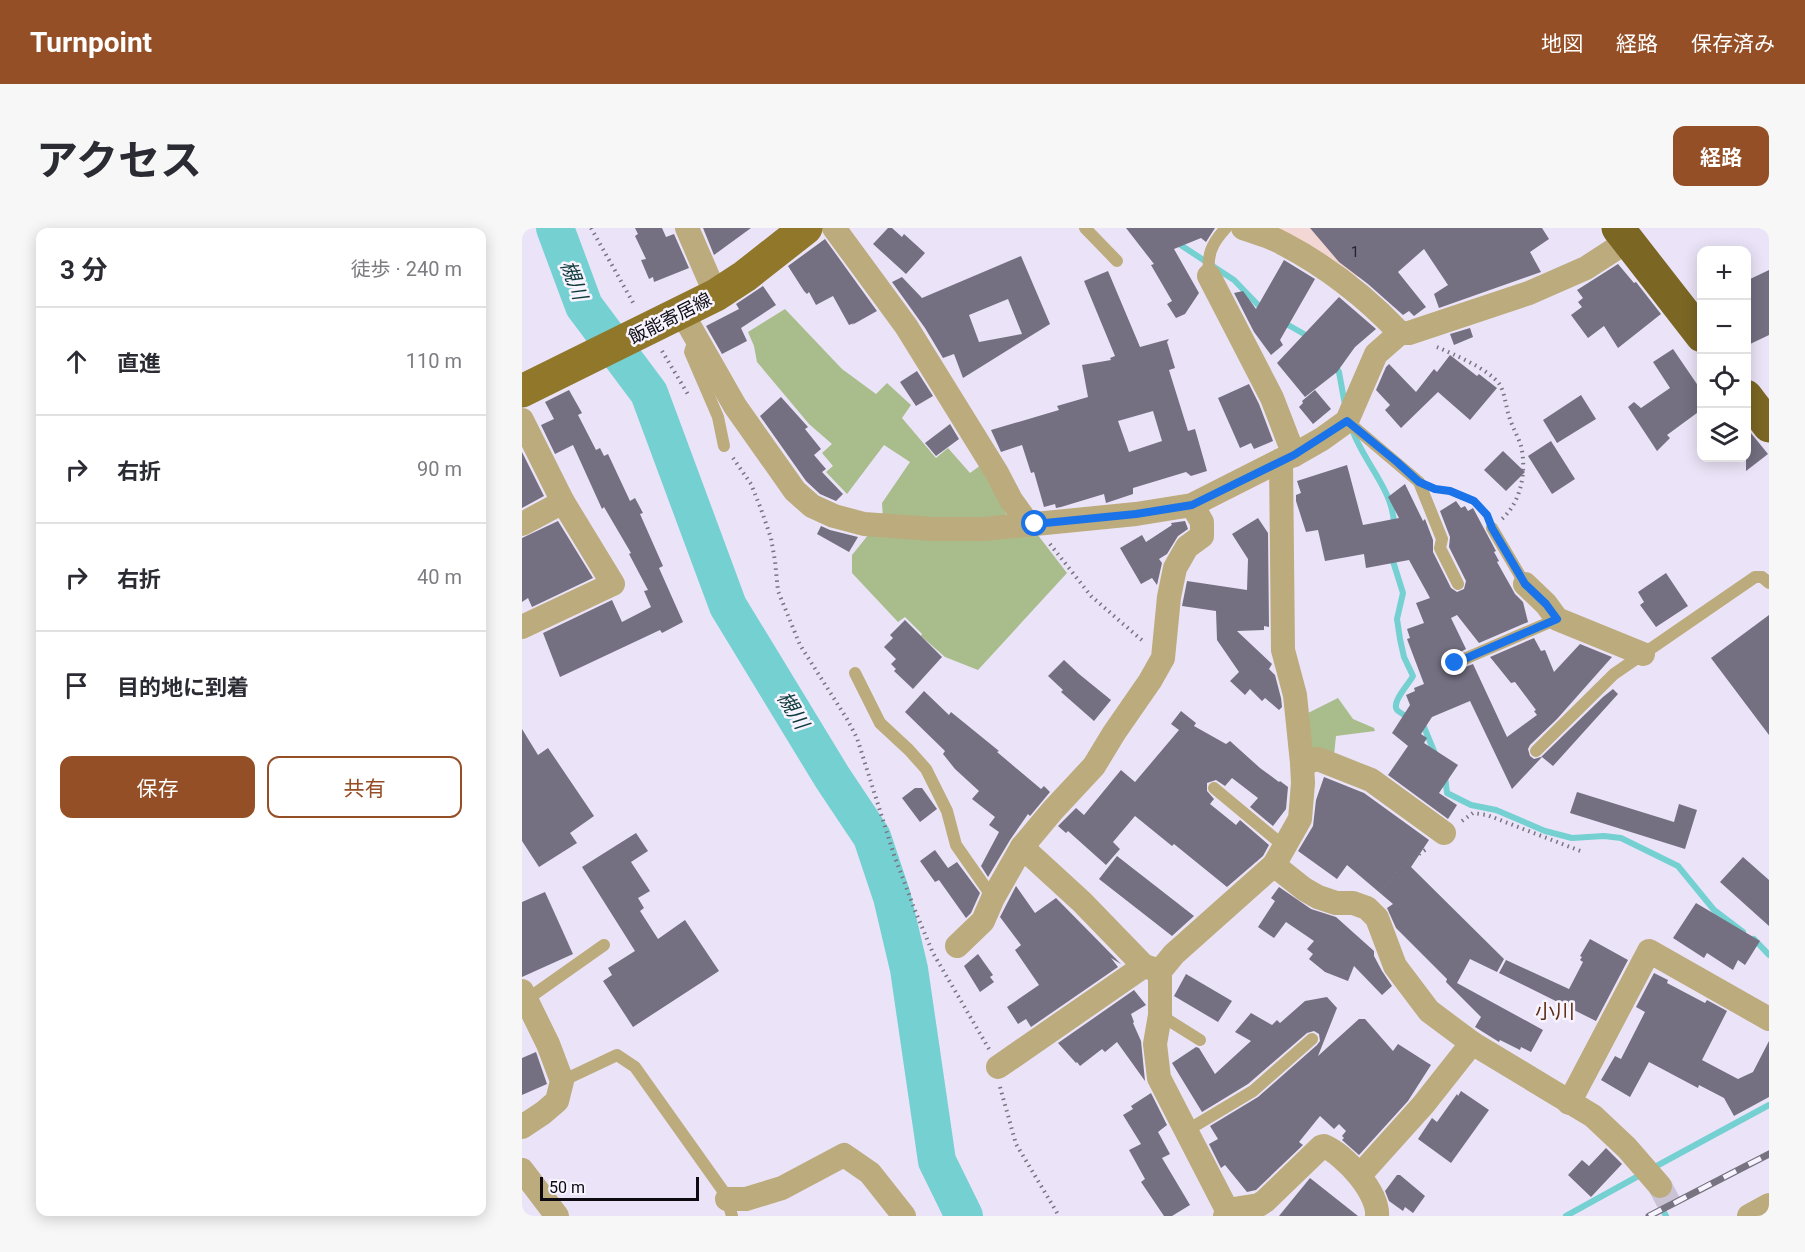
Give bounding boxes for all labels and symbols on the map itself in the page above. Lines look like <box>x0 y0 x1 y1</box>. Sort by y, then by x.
house number: 1 <box>1351 243 1359 261</box>
water label: 槻川 <box>556 257 593 305</box>
street label: 飯能寄居線 <box>625 288 715 348</box>
route start <box>1021 510 1047 536</box>
route end <box>1441 649 1467 675</box>
water label: 槻川 <box>772 687 815 735</box>
district label: 小川 <box>1535 999 1575 1023</box>
scale bar <box>540 1174 699 1202</box>

